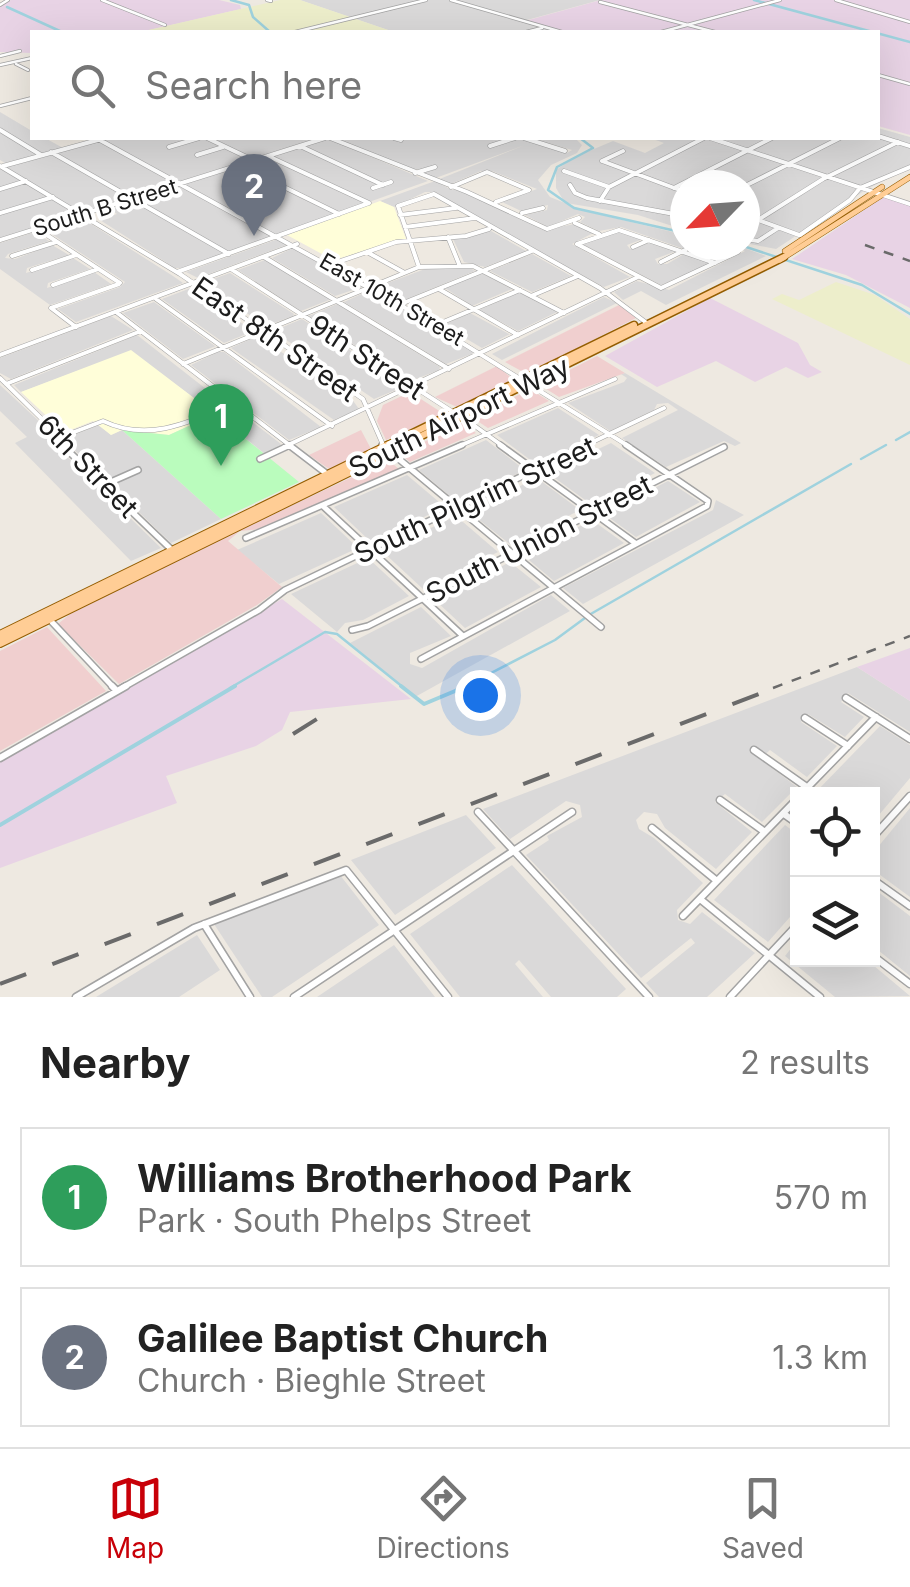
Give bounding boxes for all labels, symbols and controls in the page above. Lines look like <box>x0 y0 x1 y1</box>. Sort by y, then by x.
search box <box>30 30 880 140</box>
icon: search <box>65 58 120 113</box>
text: Search here <box>145 62 362 108</box>
pin: 2 <box>222 154 286 236</box>
north arrow <box>670 170 760 260</box>
street label: South B Street <box>30 173 180 241</box>
street label: East 10th Street <box>315 247 469 351</box>
street label: East 8th Street <box>186 269 364 409</box>
street label: 9th Street <box>303 307 431 407</box>
street label: South Airport Way <box>343 349 575 485</box>
pin: 1 <box>188 384 254 466</box>
street label: 6th Street <box>31 407 145 525</box>
street label: South Pilgrim Street <box>349 429 601 571</box>
street label: South Union Street <box>420 467 658 611</box>
your location <box>455 670 506 721</box>
map controls <box>790 787 880 967</box>
button: locate <box>790 787 880 877</box>
button: layers <box>790 877 880 967</box>
text: Nearby <box>40 1037 191 1088</box>
text: 2 results <box>740 1043 870 1082</box>
text: Williams Brotherhood Park <box>137 1155 632 1201</box>
text: 1 <box>68 1178 81 1217</box>
text: 570 m <box>774 1178 868 1217</box>
text: Park · South Phelps Street <box>137 1201 531 1240</box>
text: Galilee Baptist Church <box>137 1315 548 1361</box>
text: 2 <box>64 1338 85 1377</box>
text: 1.3 km <box>772 1338 868 1377</box>
text: Church · Bieghle Street <box>137 1361 486 1400</box>
tab: Map <box>106 1471 164 1565</box>
tab: Directions <box>376 1471 510 1565</box>
tab: Saved <box>722 1471 804 1565</box>

